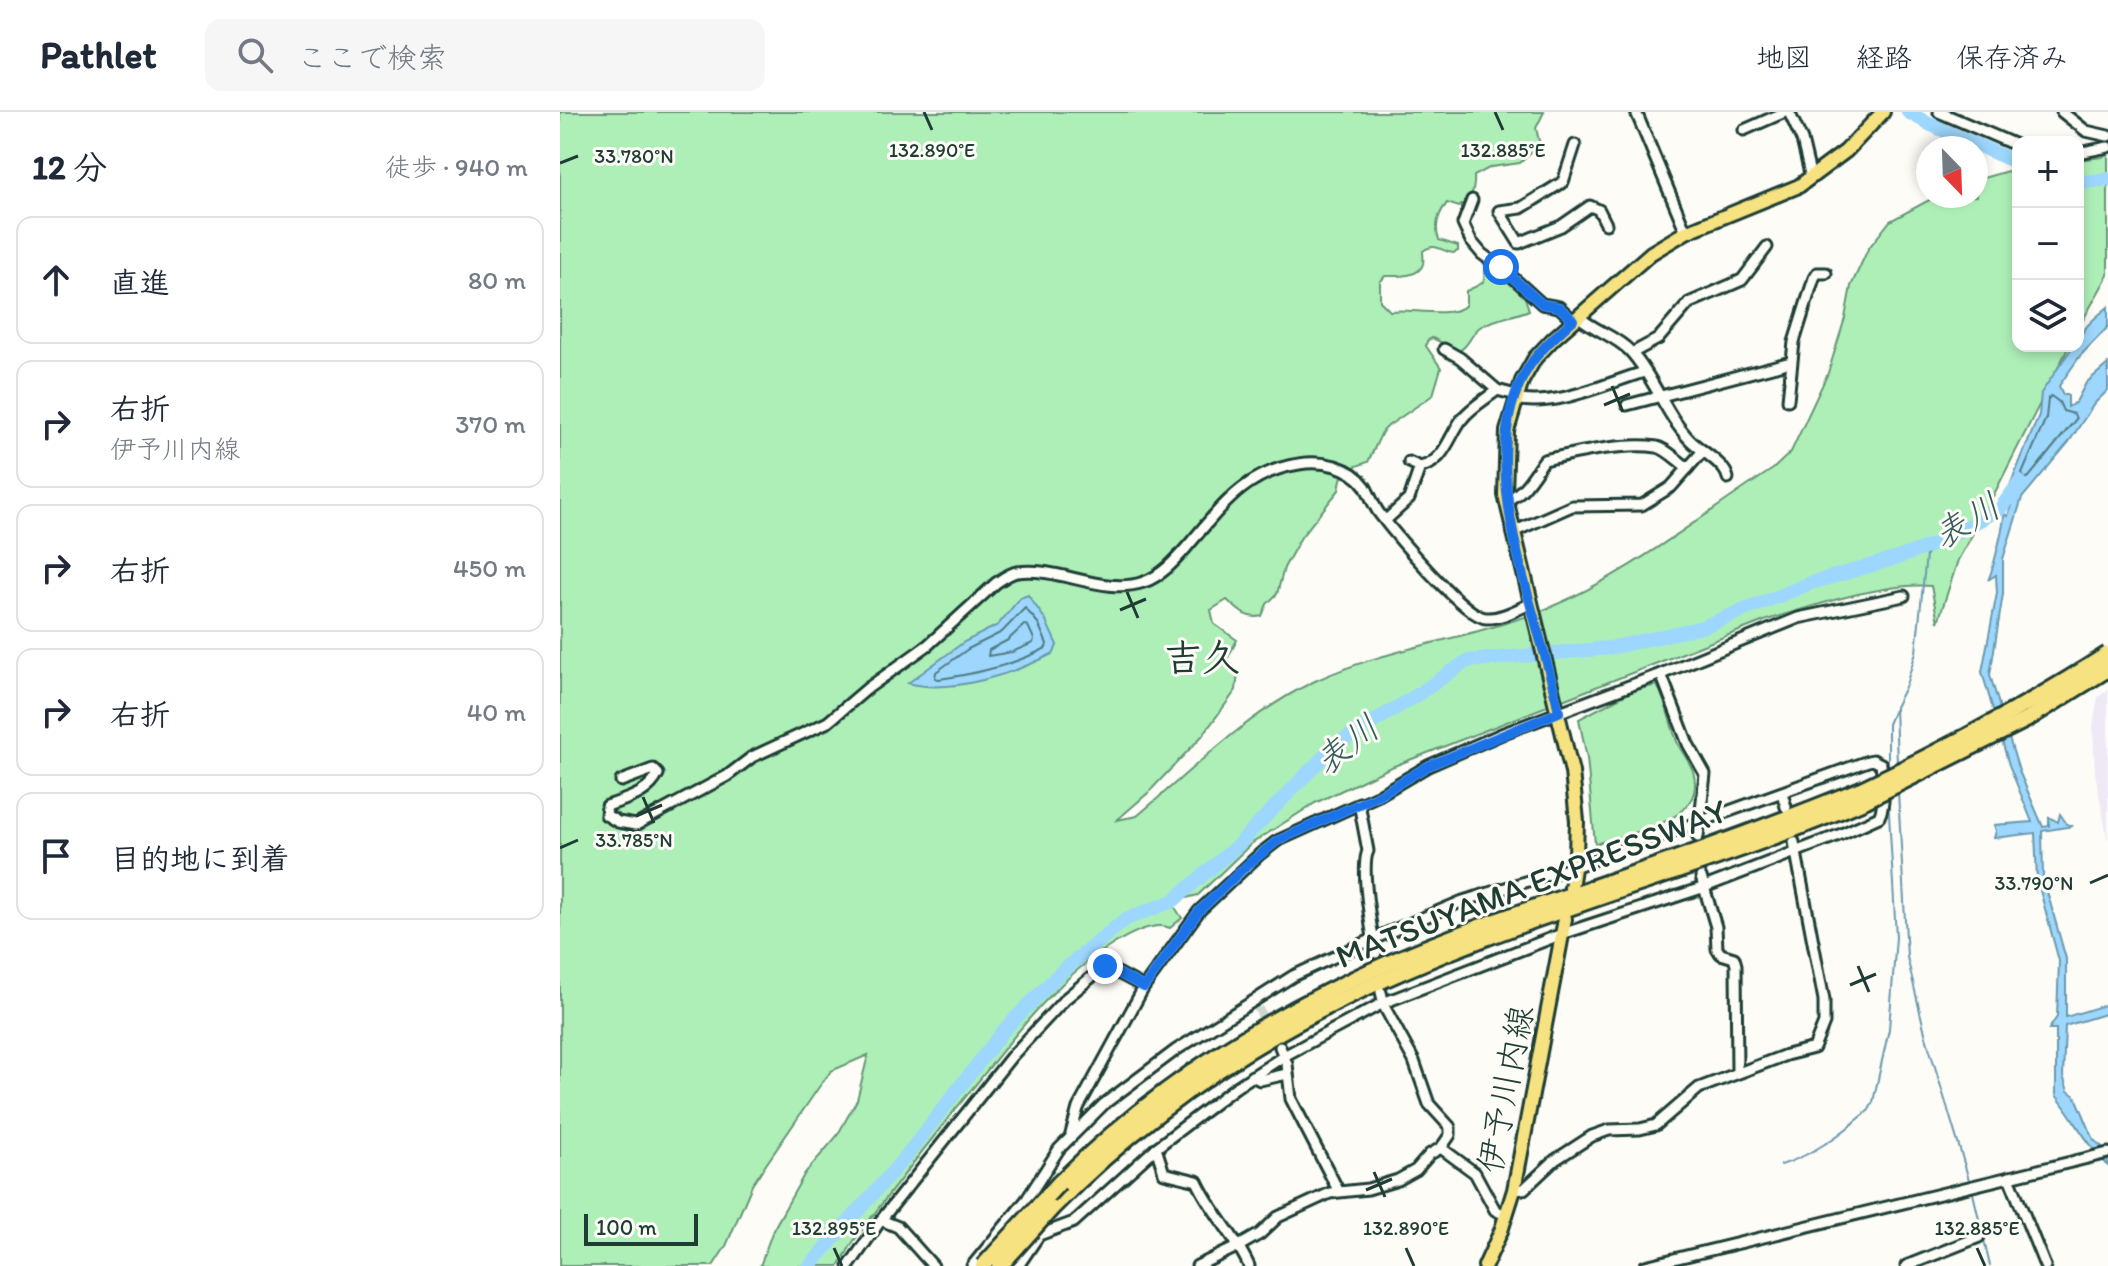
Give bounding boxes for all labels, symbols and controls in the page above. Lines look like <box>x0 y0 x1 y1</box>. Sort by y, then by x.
search box <box>205 19 765 91</box>
text: Pathlet <box>40 32 157 78</box>
icon: search <box>233 33 277 77</box>
text: ここで検索 <box>297 39 447 76</box>
text: 地図 <box>1756 40 1812 74</box>
text: 経路 <box>1856 40 1912 74</box>
text: 保存済み <box>1956 40 2068 74</box>
north arrow <box>1916 136 1988 208</box>
map controls <box>2012 136 2084 352</box>
button: + <box>2012 136 2084 208</box>
text: 132.890°E <box>889 138 975 162</box>
text: 132.885°E <box>1461 138 1545 162</box>
text: 33.780°N <box>594 144 674 168</box>
text: 12 分 <box>32 147 107 188</box>
text: 徒歩 · 940 m <box>385 151 528 183</box>
button: − <box>2012 208 2084 280</box>
route start <box>1483 249 1519 285</box>
icon: ahead <box>34 258 78 302</box>
text: 直進 <box>110 264 170 301</box>
text: 80 m <box>468 264 526 296</box>
button: layers <box>2012 280 2084 352</box>
text: 右折 <box>110 390 170 427</box>
icon: right <box>34 402 78 446</box>
text: 370 m <box>455 408 526 440</box>
text: 伊予川内線 <box>110 433 240 465</box>
water label: 表川 <box>1924 483 2008 557</box>
icon: right <box>34 546 78 590</box>
text: 右折 <box>110 552 170 589</box>
text: 450 m <box>453 552 526 584</box>
district label: 吉久 <box>1164 635 1240 681</box>
icon: right <box>34 690 78 734</box>
text: 右折 <box>110 696 170 733</box>
text: 40 m <box>467 696 526 728</box>
water label: 表川 <box>1305 705 1388 784</box>
street label: MATSUYAMA EXPRESSWAY <box>1330 790 1733 977</box>
text: 33.785°N <box>595 828 673 852</box>
icon: arrive <box>34 834 78 878</box>
text: 目的地に到着 <box>110 840 290 877</box>
text: 33.790°N <box>1995 871 2073 895</box>
route end <box>1087 948 1123 984</box>
street label: 伊予川内線 <box>1469 1002 1542 1176</box>
scale bar <box>584 1210 698 1246</box>
text: 100 m <box>596 1214 657 1241</box>
text: 132.895°E <box>792 1216 876 1240</box>
text: 132.890°E <box>1363 1216 1449 1240</box>
text: 132.885°E <box>1935 1216 2019 1240</box>

